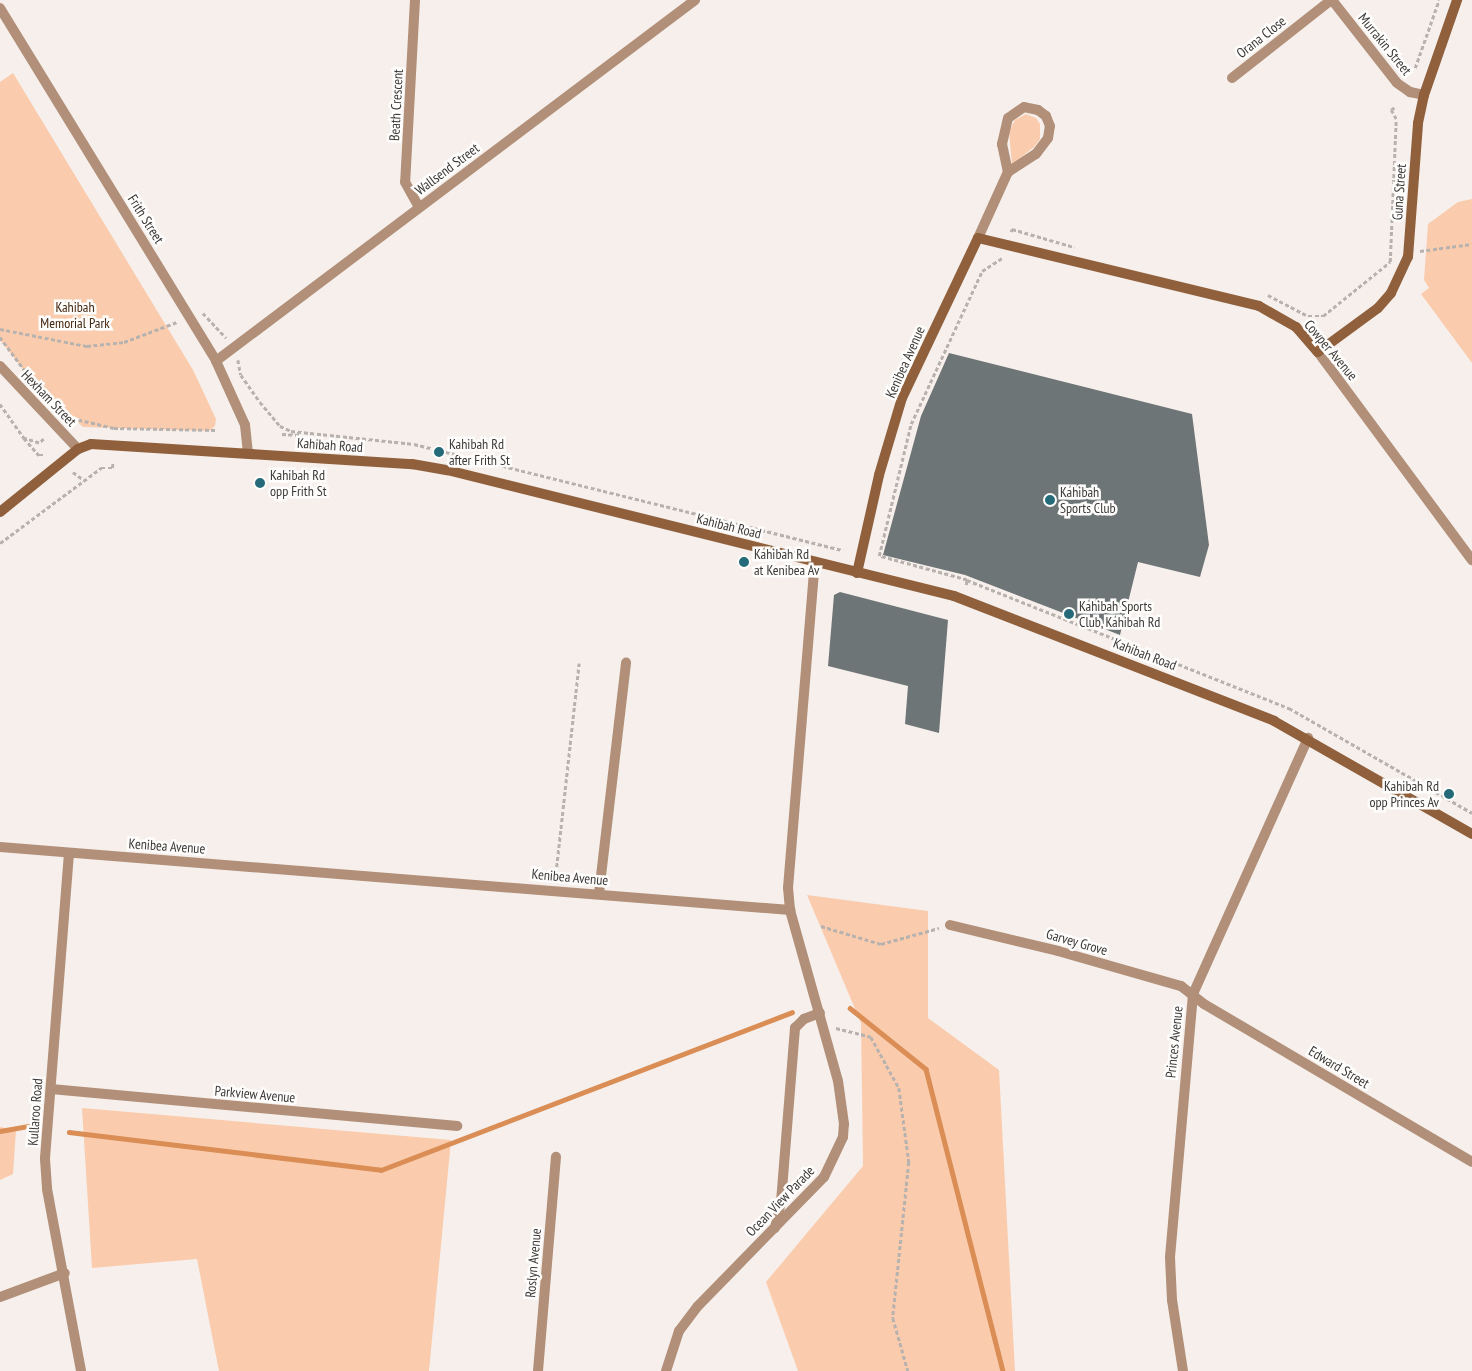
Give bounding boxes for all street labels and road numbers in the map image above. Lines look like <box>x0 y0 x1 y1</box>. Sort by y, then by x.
street label: Murrakin Street <box>1355 10 1415 78</box>
street label: Orana Close <box>1233 13 1289 61</box>
street label: Beath Crescent <box>386 69 406 141</box>
street label: Wallsend Street <box>412 140 482 198</box>
street label: Guna Street <box>1389 163 1409 221</box>
street label: Frith Street <box>124 191 168 247</box>
street label: Cowper Avenue <box>1301 316 1361 384</box>
street label: Kenibea Avenue <box>882 323 928 401</box>
street label: Hexham Street <box>18 366 80 430</box>
street label: Kahibah Road <box>296 434 364 456</box>
street label: Kahibah Road <box>695 510 763 542</box>
street label: Kahibah Road <box>1111 634 1179 674</box>
street label: Kenibea Avenue <box>128 835 206 857</box>
street label: Kenibea Avenue <box>531 865 609 889</box>
street label: Garvey Grove <box>1044 925 1110 959</box>
street label: Princes Avenue <box>1162 1005 1186 1079</box>
street label: Edward Street <box>1306 1042 1372 1092</box>
street label: Kullaroo Road <box>24 1078 46 1146</box>
street label: Parkview Avenue <box>214 1082 296 1106</box>
street label: Ocean View Parade <box>742 1162 818 1240</box>
street label: Roslyn Avenue <box>522 1227 544 1299</box>

